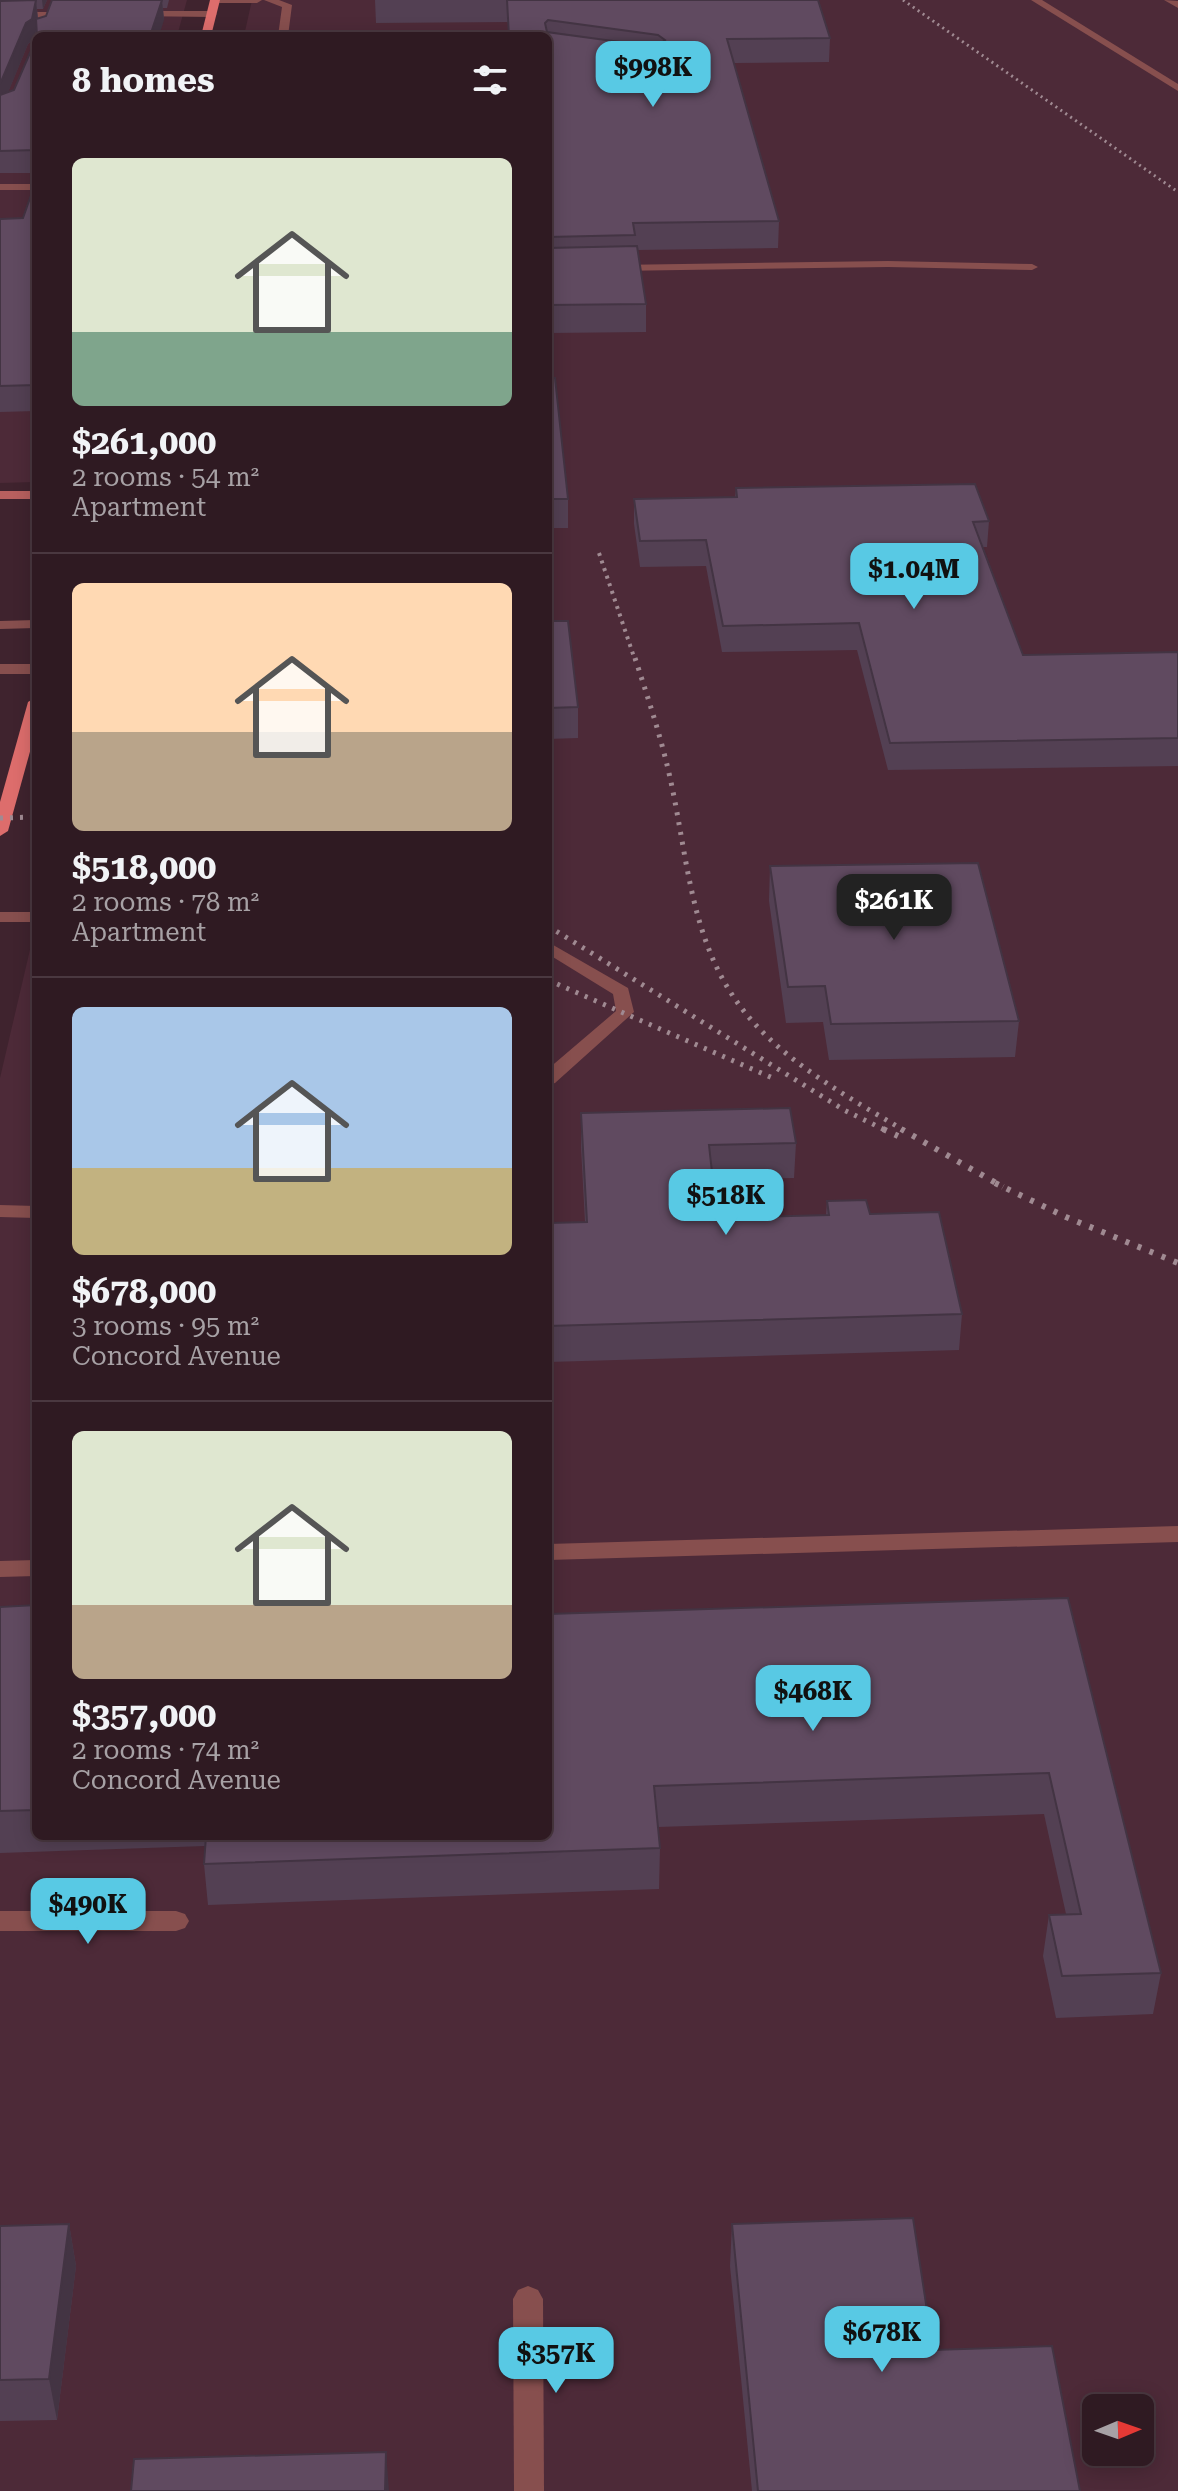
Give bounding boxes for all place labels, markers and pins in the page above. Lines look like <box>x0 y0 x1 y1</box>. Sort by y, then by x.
pin: $998K <box>597 41 709 109</box>
pin: $1.04M <box>849 543 979 611</box>
pin: $261K <box>838 874 950 942</box>
pin: $518K <box>670 1169 782 1237</box>
pin: $468K <box>757 1665 869 1733</box>
pin: $490K <box>32 1878 144 1946</box>
pin: $678K <box>826 2306 938 2374</box>
pin: $357K <box>500 2327 612 2395</box>

